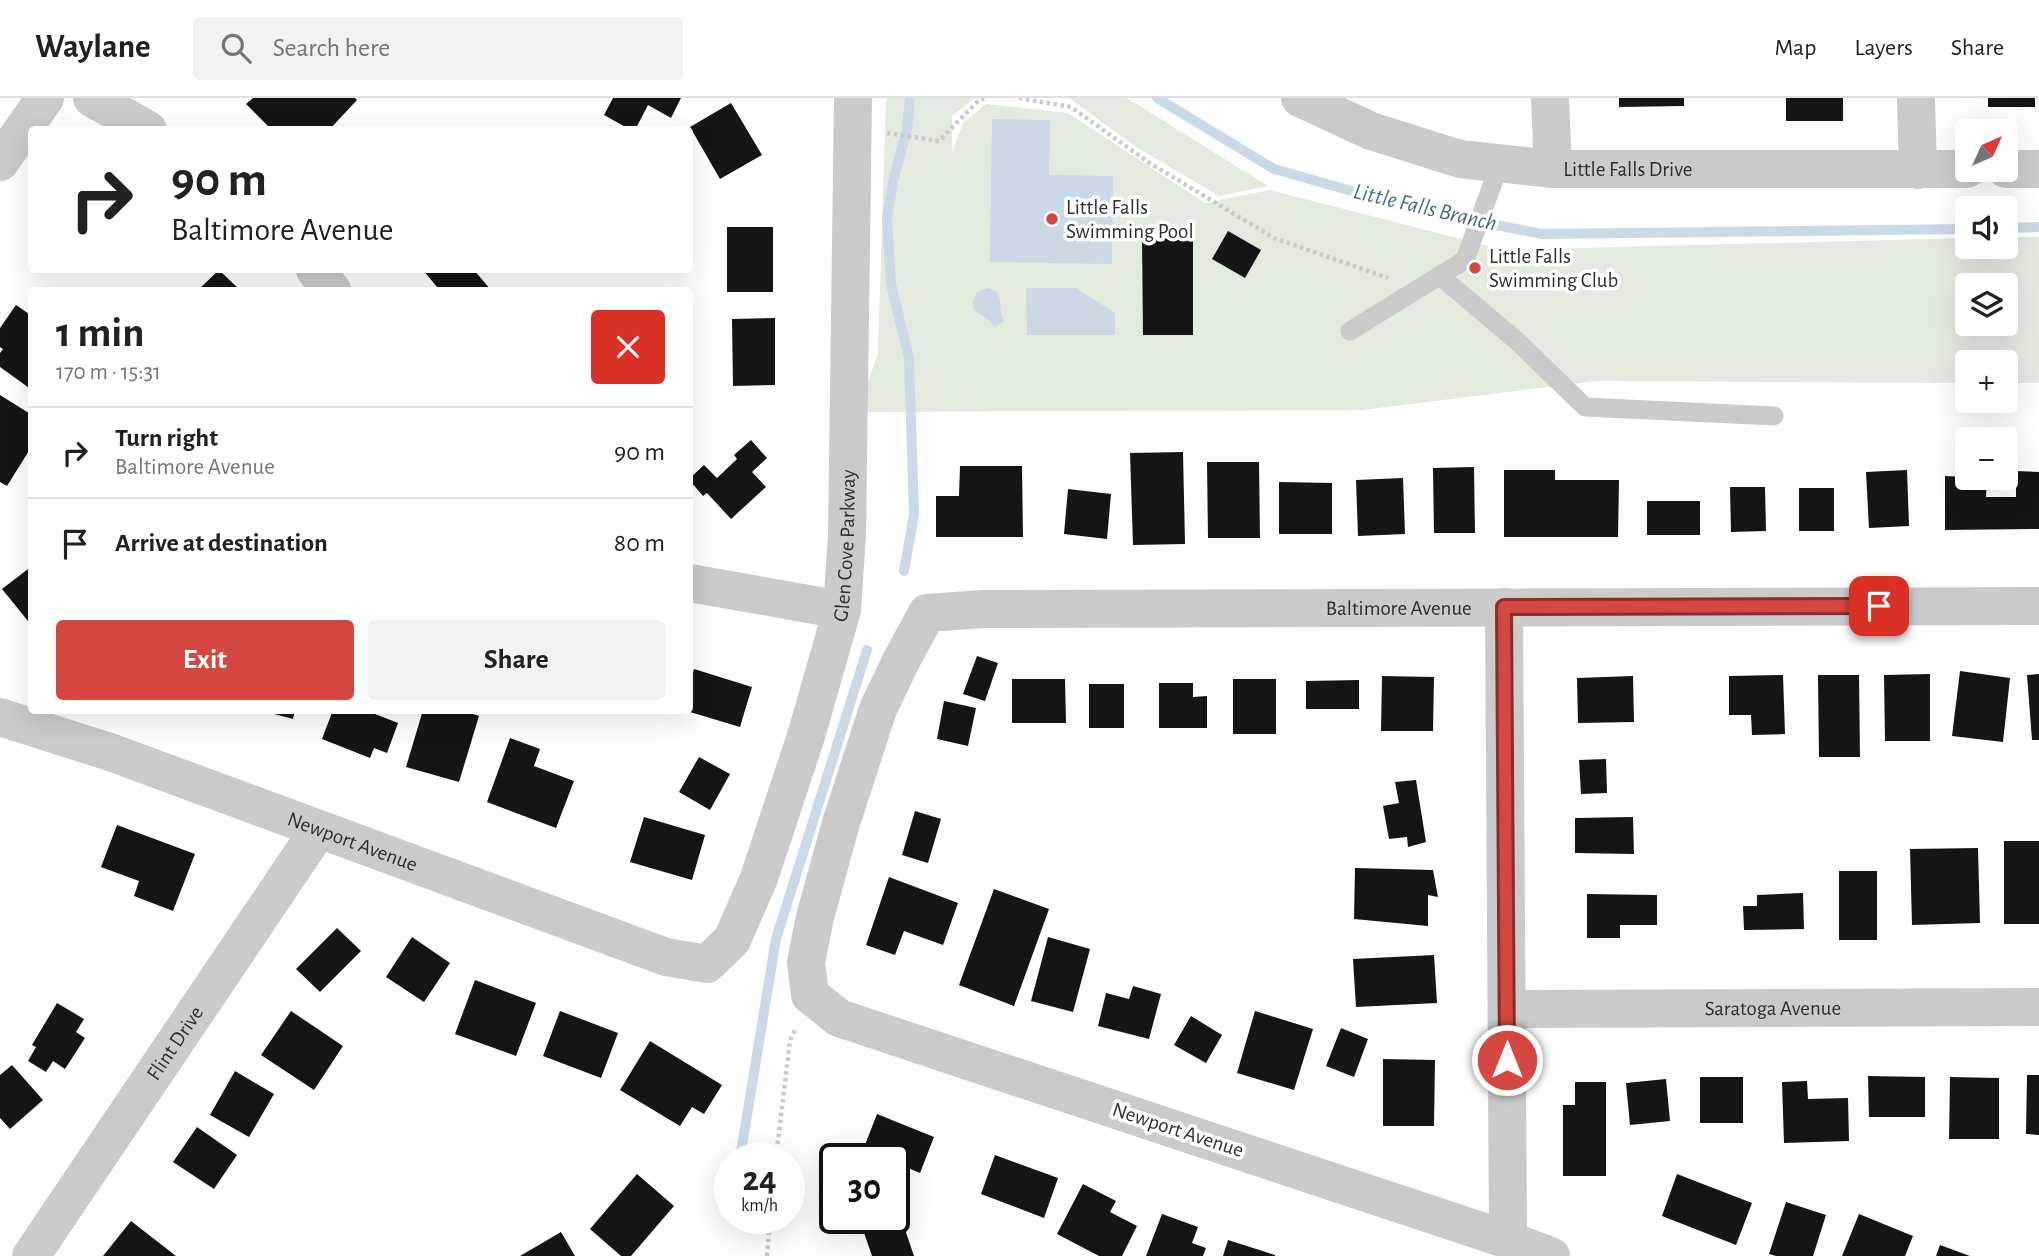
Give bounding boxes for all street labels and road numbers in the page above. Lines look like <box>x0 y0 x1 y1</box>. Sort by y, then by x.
street label: Little Falls Drive <box>1563 159 1692 180</box>
street label: Glen Cove Parkway <box>829 469 858 624</box>
street label: Baltimore Avenue <box>1326 597 1472 619</box>
street label: Newport Avenue <box>285 808 420 875</box>
street label: Saratoga Avenue <box>1705 997 1841 1019</box>
street label: Flint Drive <box>142 1002 207 1084</box>
street label: Newport Avenue <box>1110 1099 1246 1161</box>

